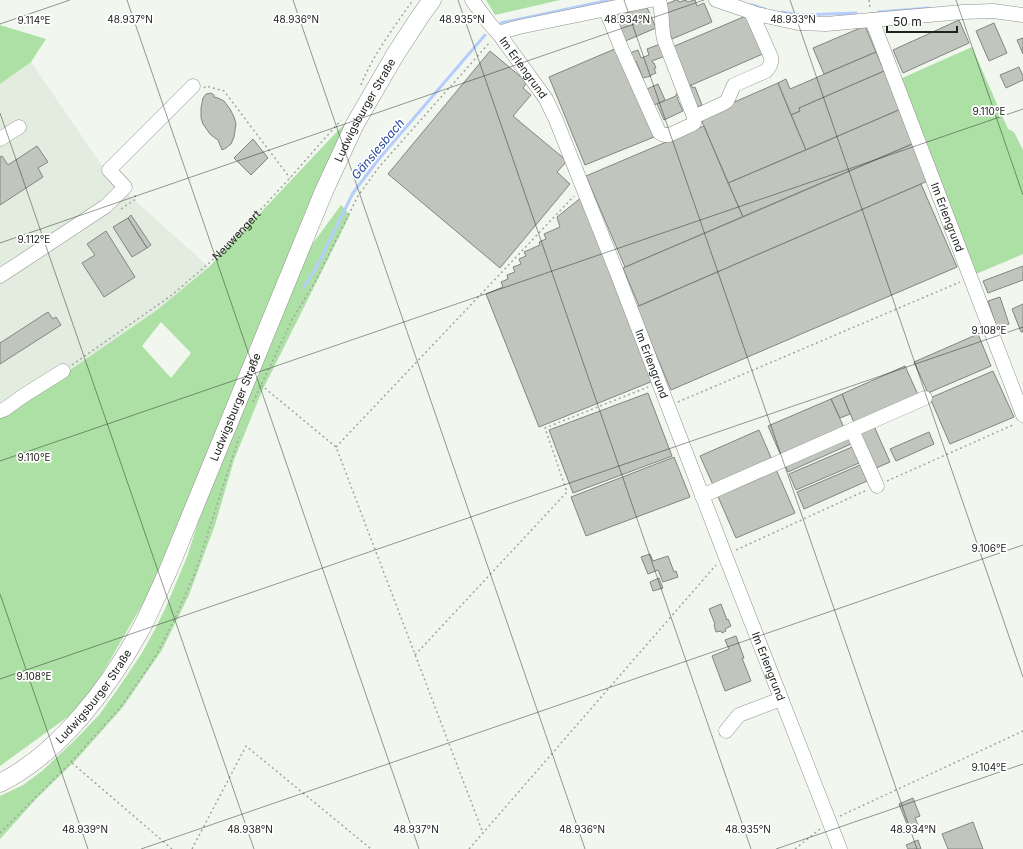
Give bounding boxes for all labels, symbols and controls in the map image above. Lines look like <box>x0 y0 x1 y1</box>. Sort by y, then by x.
scale bar <box>887 8 957 34</box>
text: 48.937°N <box>107 13 153 25</box>
text: 48.936°N <box>273 13 319 25</box>
text: 48.935°N <box>439 13 485 25</box>
text: 48.934°N <box>604 13 650 25</box>
text: 48.933°N <box>770 13 816 25</box>
text: 9.114°E <box>18 14 50 26</box>
text: 50 m <box>893 14 922 29</box>
street label: Im Erlengrund <box>496 34 550 101</box>
street label: Ludwigsburger Straße <box>331 56 398 164</box>
text: 9.110°E <box>973 105 1005 117</box>
water label: Gänslesbach <box>348 115 407 182</box>
street label: Im Erlengrund <box>928 181 967 254</box>
street label: Neuwengert <box>209 207 264 263</box>
text: 9.112°E <box>18 233 50 245</box>
text: 9.108°E <box>972 324 1006 336</box>
street label: Im Erlengrund <box>632 327 671 400</box>
street label: Ludwigsburger Straße <box>207 351 264 463</box>
text: 9.110°E <box>18 451 50 463</box>
text: 9.106°E <box>971 542 1007 554</box>
street label: Im Erlengrund <box>749 630 788 703</box>
street label: Ludwigsburger Straße <box>53 647 135 746</box>
text: 9.108°E <box>17 670 51 682</box>
text: 9.104°E <box>971 761 1007 773</box>
text: 48.939°N <box>62 823 108 835</box>
text: 48.938°N <box>227 823 273 835</box>
text: 48.937°N <box>393 823 439 835</box>
text: 48.936°N <box>559 823 605 835</box>
text: 48.935°N <box>725 823 771 835</box>
text: 48.934°N <box>890 823 936 835</box>

